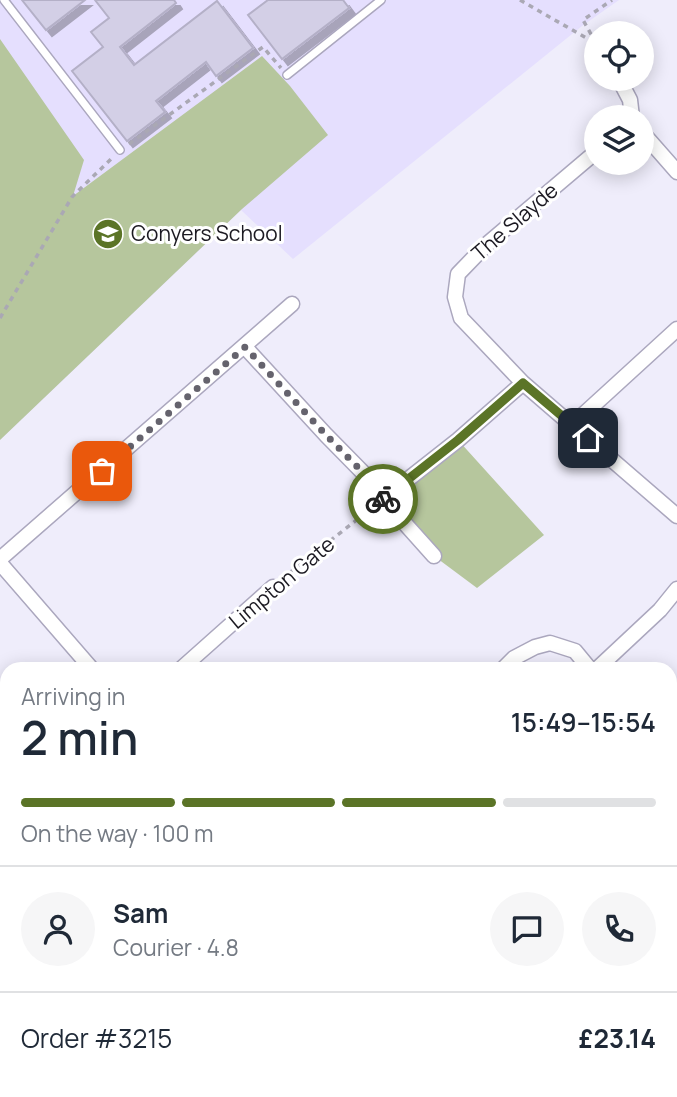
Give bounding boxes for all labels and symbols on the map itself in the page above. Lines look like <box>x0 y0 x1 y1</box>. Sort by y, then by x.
street label: The Slayde <box>465 176 563 267</box>
school or university icon: Conyers School <box>91 217 125 251</box>
place label: Conyers School <box>131 219 283 247</box>
pin <box>558 408 618 468</box>
pin <box>72 441 132 501</box>
courier <box>348 464 418 534</box>
street label: Limpton Gate <box>223 530 340 635</box>

